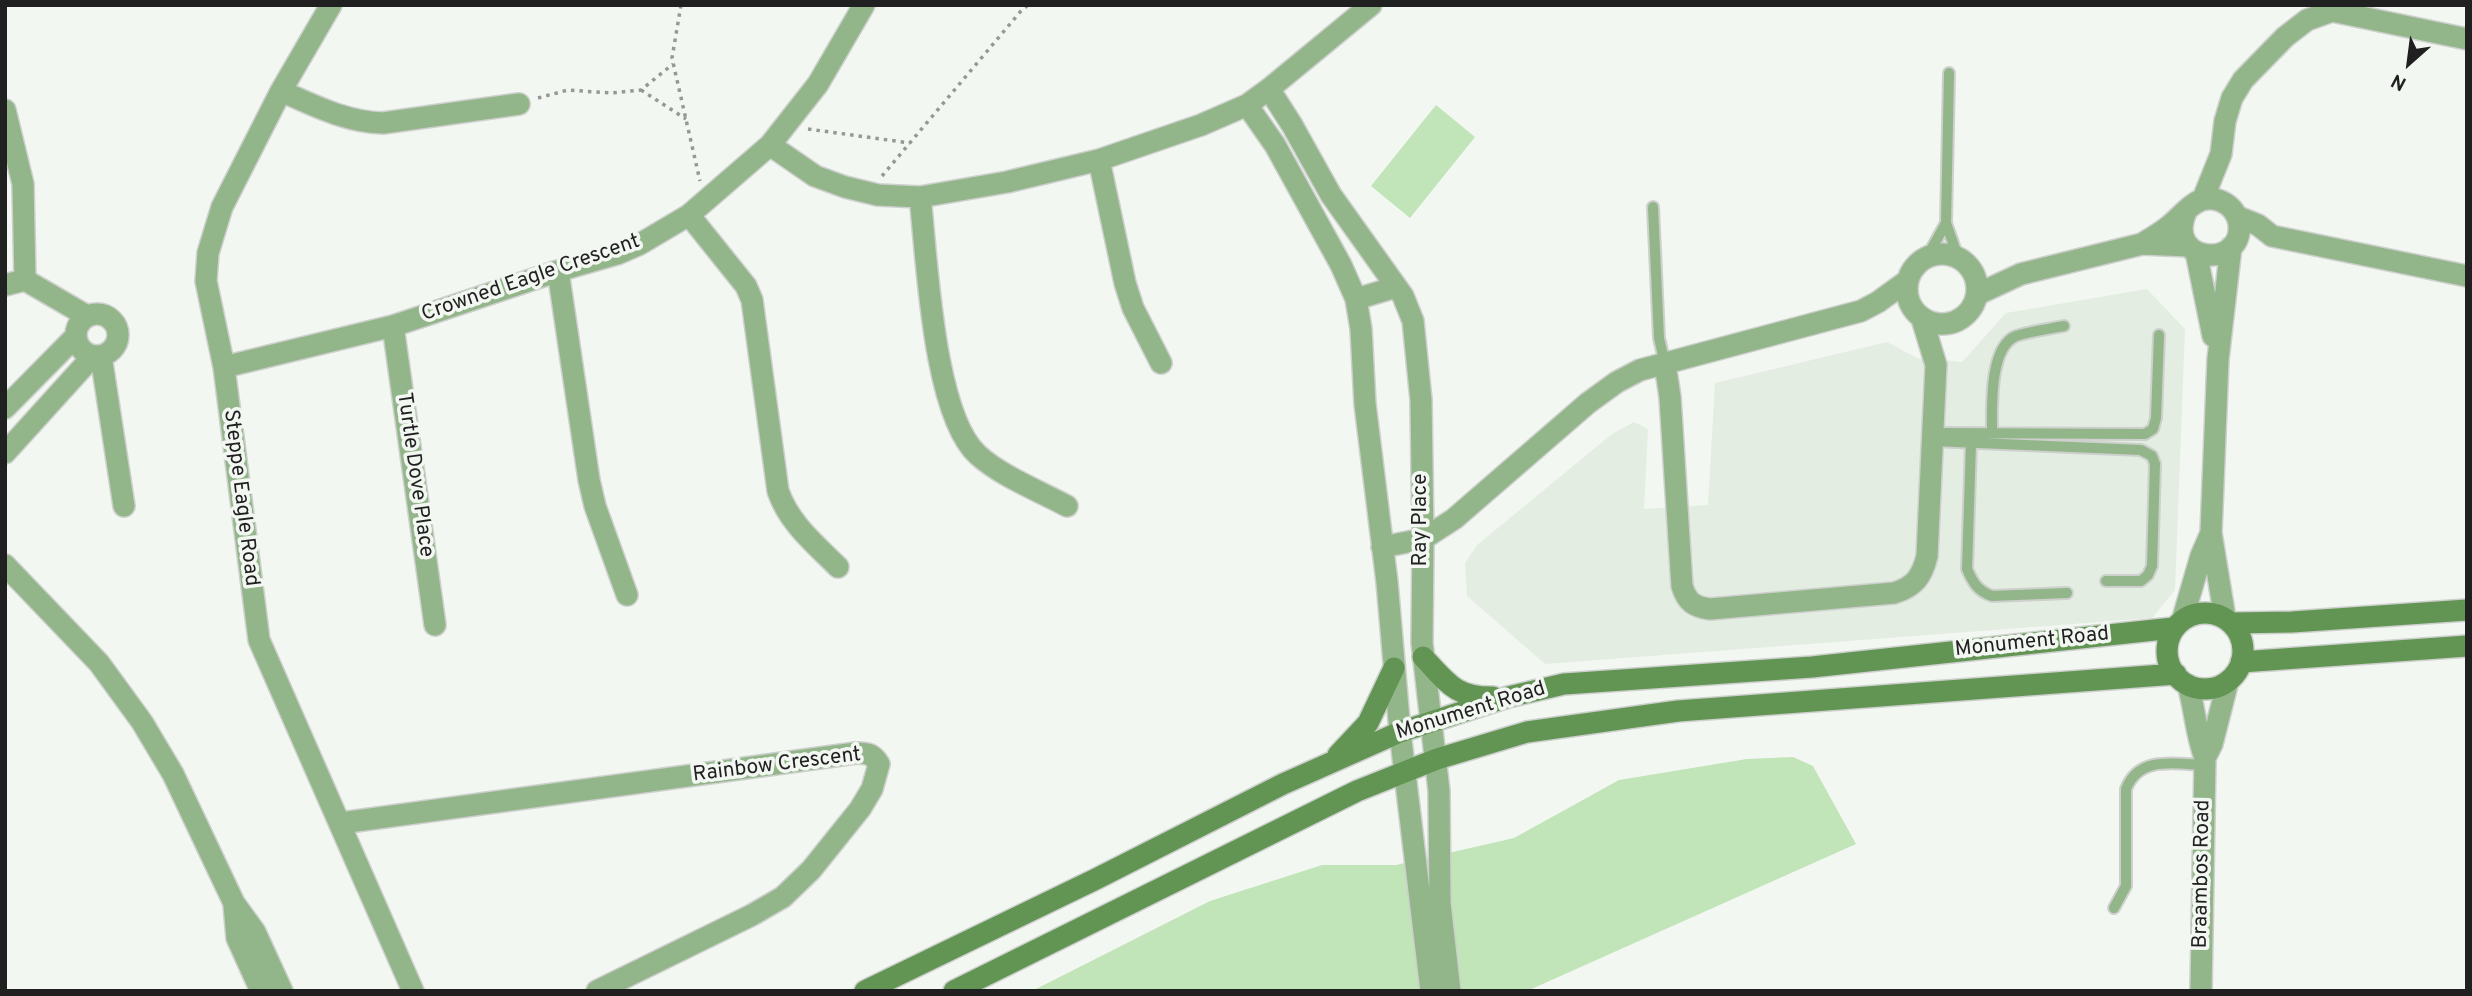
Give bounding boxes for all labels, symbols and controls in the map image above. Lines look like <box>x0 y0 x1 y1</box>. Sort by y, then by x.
north arrow <box>2374 28 2444 98</box>
text: N <box>2387 68 2411 95</box>
street label: Crowned Eagle Crescent <box>419 230 643 328</box>
street label: Turtle Dove Place <box>390 391 438 559</box>
street label: Steppe Eagle Road <box>217 408 263 588</box>
street label: Ray Place <box>1409 474 1435 566</box>
street label: Monument Road <box>1954 622 2110 664</box>
street label: Monument Road <box>1393 677 1549 747</box>
street label: Rainbow Crescent <box>692 743 862 789</box>
street label: Braambos Road <box>2189 799 2217 949</box>

